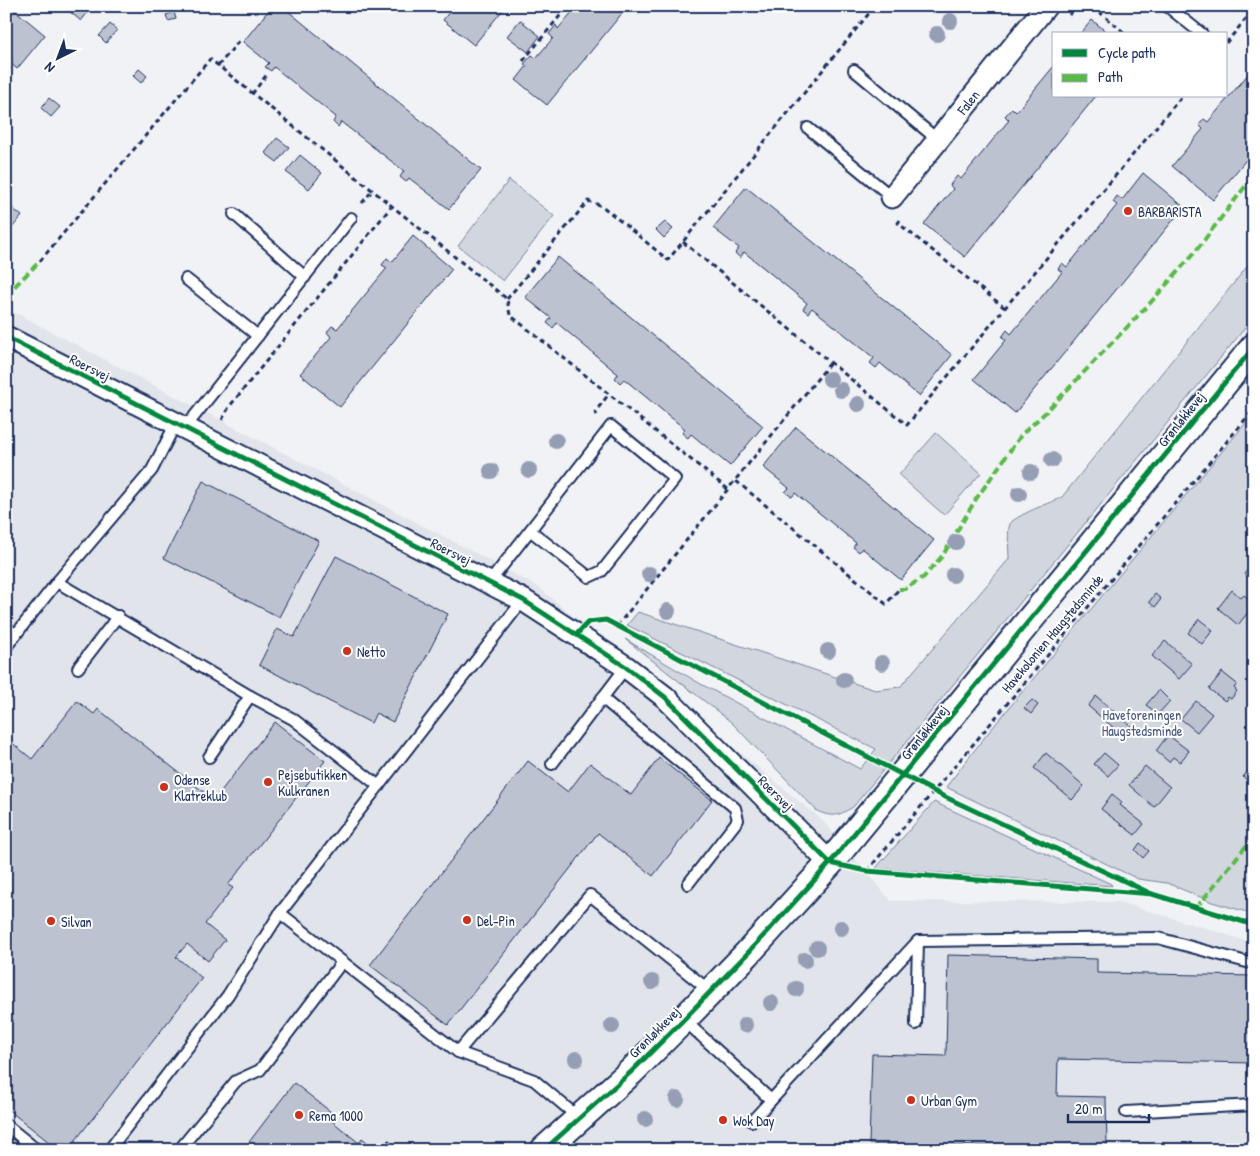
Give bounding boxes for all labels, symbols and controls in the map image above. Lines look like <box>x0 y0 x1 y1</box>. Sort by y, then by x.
north arrow <box>32 32 82 82</box>
legend <box>1052 32 1228 98</box>
text: Cycle path <box>1098 42 1156 63</box>
text: N <box>39 58 58 78</box>
text: Path <box>1098 66 1123 87</box>
street label: Falen <box>952 86 984 119</box>
place label: BARBARISTA <box>1138 202 1202 221</box>
marker: BARBARISTA <box>1122 205 1134 217</box>
street label: Roersvej <box>66 349 113 386</box>
street label: Grønløkkevej <box>1153 388 1210 451</box>
street label: Roersvej <box>427 533 474 570</box>
street label: Havekolonien Haugstedsminde <box>997 569 1108 697</box>
place label: Netto <box>357 642 386 661</box>
marker: Netto <box>341 645 353 657</box>
street label: Grønløkkevej <box>896 701 953 764</box>
park label: Haveforeningen Haugstedsminde <box>1102 705 1183 741</box>
place label: Pejsebutikken Kulkranen <box>278 765 347 800</box>
place label: Odense Klatreklub <box>174 770 227 805</box>
street label: Roersvej <box>753 771 798 816</box>
marker: Pejsebutikken Kulkranen <box>262 776 274 788</box>
marker: Odense Klatreklub <box>158 781 170 793</box>
place label: Del-Pin <box>477 911 515 930</box>
place label: Silvan <box>61 912 92 931</box>
marker: Del-Pin <box>461 914 473 926</box>
marker: Silvan <box>45 915 57 927</box>
street label: Grønløkkevej <box>624 1002 685 1063</box>
place label: Urban Gym <box>921 1091 977 1111</box>
scale bar <box>1068 1091 1149 1123</box>
marker: Urban Gym <box>905 1094 917 1106</box>
text: 20 m <box>1075 1098 1102 1119</box>
place label: Rema 1000 <box>309 1106 363 1125</box>
marker: Rema 1000 <box>293 1109 305 1121</box>
place label: Wok Day <box>733 1111 774 1131</box>
marker: Wok Day <box>717 1114 729 1126</box>

